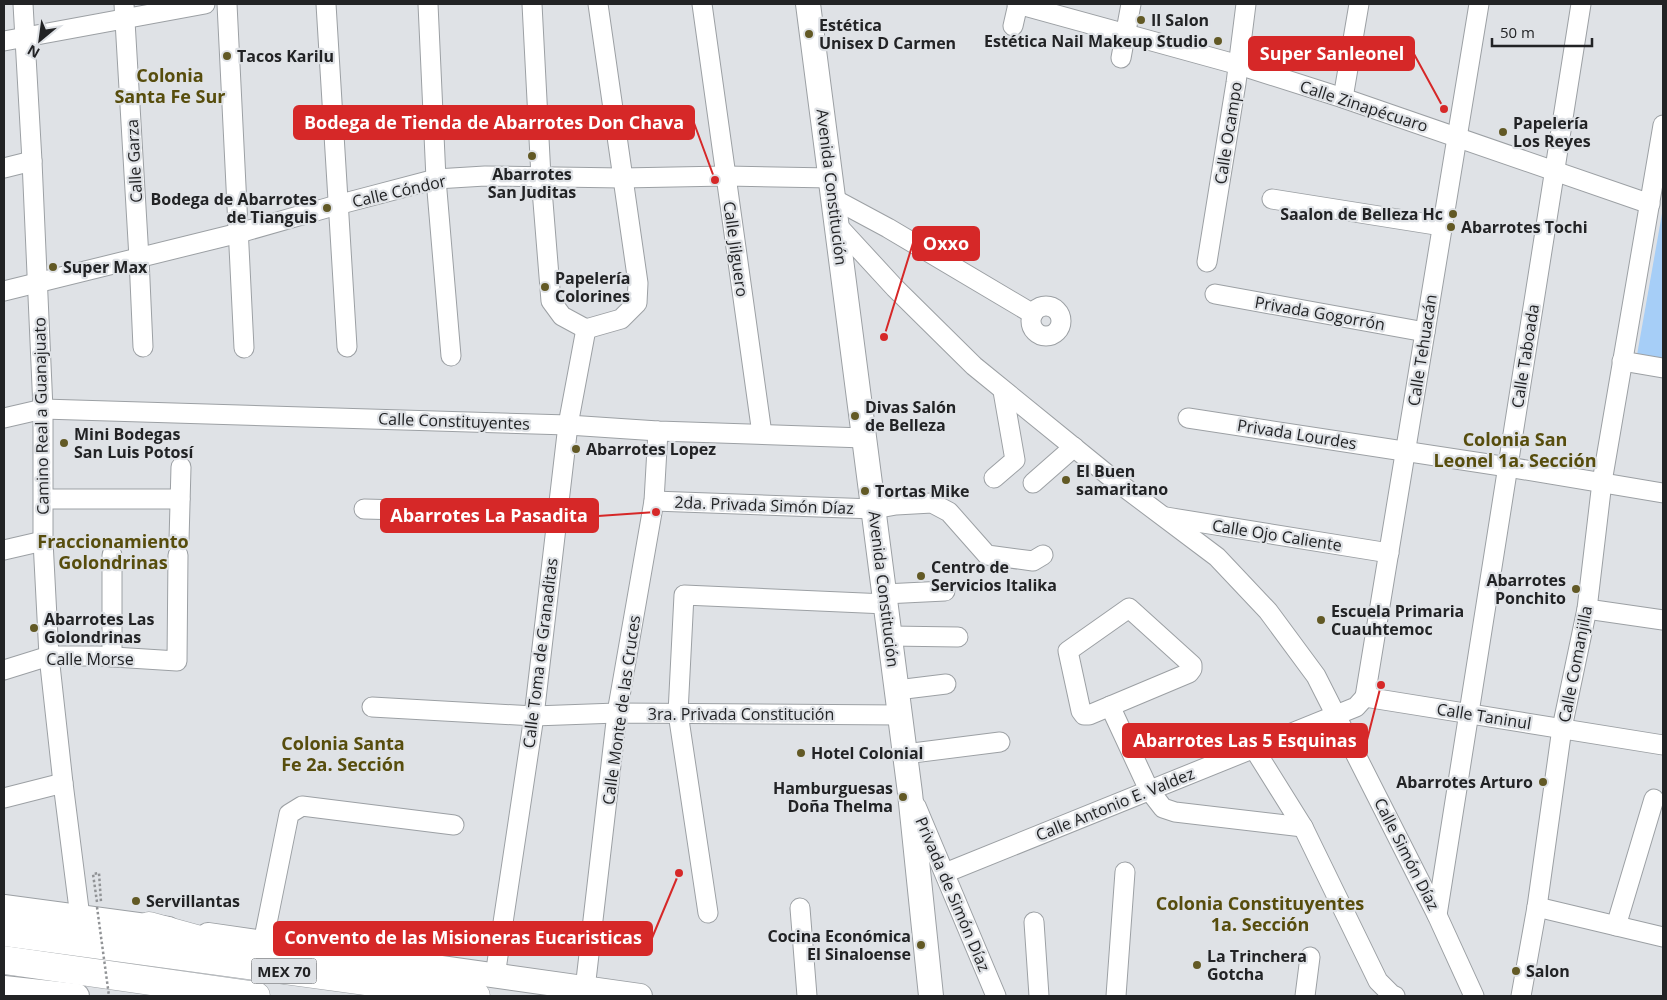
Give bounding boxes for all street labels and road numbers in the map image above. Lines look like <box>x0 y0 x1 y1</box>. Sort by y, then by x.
street label: Calle Zinapécuaro <box>1297 75 1431 137</box>
street label: Calle Ocampo <box>1209 80 1247 186</box>
street label: Avenida Constitución <box>811 108 853 266</box>
street label: Calle Garza <box>121 119 147 203</box>
street label: Calle Cóndor <box>350 169 449 212</box>
street label: Calle Jilguero <box>718 200 754 298</box>
street label: Privada Gogorrón <box>1253 291 1387 335</box>
street label: Calle Tehuacán <box>1402 293 1442 407</box>
street label: Calle Taboada <box>1506 302 1544 410</box>
street label: Camino Real a Guanajuato <box>28 317 54 515</box>
street label: Calle Constituyentes <box>378 407 530 435</box>
street label: Privada Lourdes <box>1236 414 1358 454</box>
street label: 2da. Privada Simón Díaz <box>674 491 854 519</box>
street label: Avenida Constitución <box>863 510 905 668</box>
street label: Calle Ojo Caliente <box>1211 514 1343 556</box>
street label: Calle Toma de Granaditas <box>517 557 563 749</box>
street label: Calle Comanjilla <box>1553 604 1597 724</box>
street label: Calle Monte de las Cruces <box>597 614 645 806</box>
street label: Calle Morse <box>46 648 134 670</box>
street label: Calle Taninul <box>1435 698 1533 734</box>
street label: 3ra. Privada Constitución <box>648 703 834 725</box>
street label: Calle Antonio E. Valdez <box>1032 762 1198 846</box>
street label: Calle Simón Díaz <box>1369 794 1445 914</box>
street label: Privada de Simón Díaz <box>910 813 996 975</box>
road number: MEX 70 <box>252 958 316 984</box>

